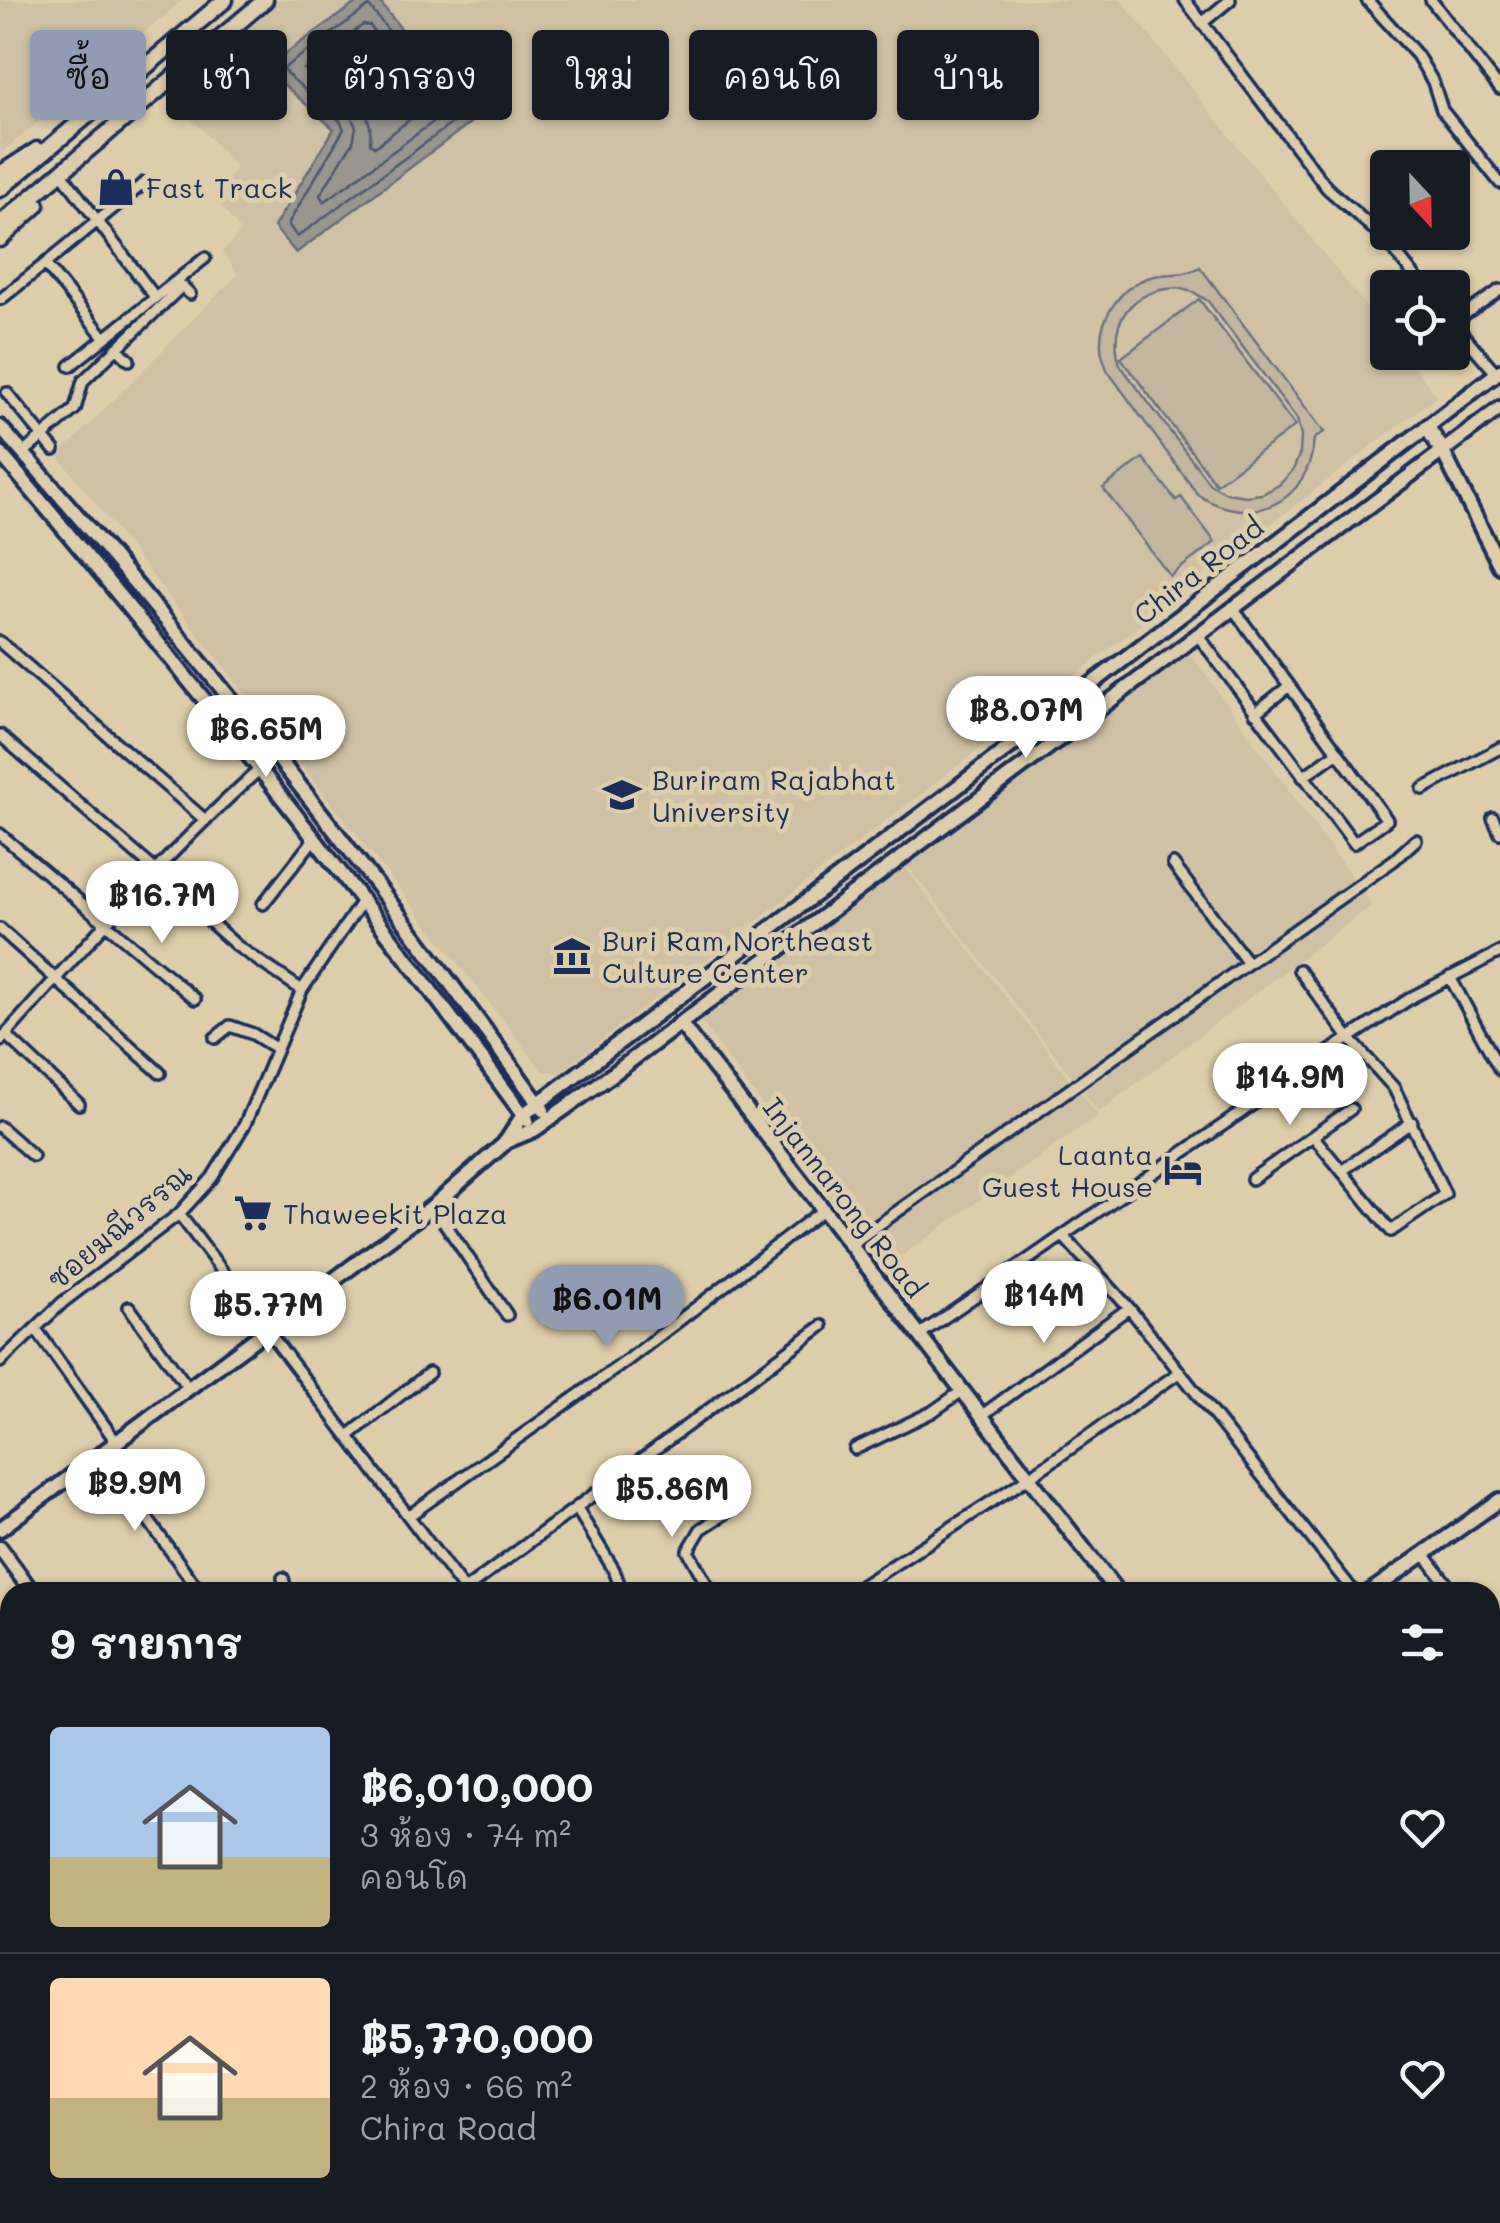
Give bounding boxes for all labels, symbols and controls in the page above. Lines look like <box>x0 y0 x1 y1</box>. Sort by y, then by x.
chip: ซื้อ <box>30 30 146 120</box>
chip: เช่า <box>166 30 287 120</box>
chip: ตัวกรอง <box>307 30 512 120</box>
chip: ใหม่ <box>532 30 669 120</box>
chip: คอนโด <box>689 30 877 120</box>
chip: บ้าน <box>897 30 1039 120</box>
north arrow <box>1370 150 1470 250</box>
map controls <box>1370 150 1470 370</box>
shop icon: Fast Track <box>95 166 137 208</box>
place label: Fast Track <box>146 169 292 205</box>
button: locate <box>1370 270 1470 370</box>
street label: Chira Road <box>1126 508 1270 632</box>
pin: ฿8.07M <box>945 676 1107 761</box>
text: ฿8.07M <box>968 687 1084 729</box>
pin: ฿6.65M <box>185 695 347 780</box>
text: ฿6.65M <box>209 706 323 748</box>
place label: Buriram Rajabhat University <box>652 761 896 829</box>
school or university icon: Buriram Rajabhat University <box>601 774 643 816</box>
pin: ฿16.7M <box>81 861 243 946</box>
text: ฿16.7M <box>108 872 216 914</box>
place label: Buri Ram Northeast Culture Center <box>602 922 873 990</box>
museum icon: Buri Ram Northeast Culture Center <box>551 935 593 977</box>
pin: ฿14.9M <box>1209 1043 1371 1128</box>
text: ฿14.9M <box>1234 1054 1346 1096</box>
street label: Injannarong Road <box>756 1090 934 1304</box>
place label: Laanta Guest House <box>982 1136 1153 1204</box>
hotel icon: Laanta Guest House <box>1162 1149 1204 1191</box>
street label: ซอยมณีวรรณ <box>39 1155 199 1297</box>
supermarket icon: Thaweekit Plaza <box>232 1192 274 1234</box>
place label: Thaweekit Plaza <box>283 1195 508 1231</box>
pin: ฿14M <box>985 1261 1103 1346</box>
pin: ฿6.01M <box>526 1265 688 1350</box>
pin: ฿5.77M <box>187 1271 349 1356</box>
text: ฿14M <box>1003 1272 1085 1314</box>
text: ฿6.01M <box>551 1276 663 1318</box>
text: ฿5.77M <box>212 1282 324 1324</box>
pin: ฿9.9M <box>65 1449 205 1534</box>
pin: ฿5.86M <box>591 1455 753 1540</box>
text: ฿9.9M <box>87 1460 183 1502</box>
text: ฿5.86M <box>614 1466 730 1508</box>
text: 9 รายการ <box>50 1615 242 1670</box>
icon: filters <box>1395 1615 1450 1670</box>
text: ฿6,010,000 <box>360 1758 593 1813</box>
icon: home <box>130 1767 250 1887</box>
icon: heart <box>1395 1800 1450 1855</box>
text: 3 ห้อง · 74 m² <box>360 1813 571 1855</box>
text: คอนโด <box>360 1855 468 1897</box>
text: ฿5,770,000 <box>360 2009 593 2064</box>
icon: home <box>130 2018 250 2138</box>
icon: heart <box>1395 2051 1450 2106</box>
text: 2 ห้อง · 66 m² <box>360 2064 572 2106</box>
text: Chira Road <box>360 2106 537 2148</box>

